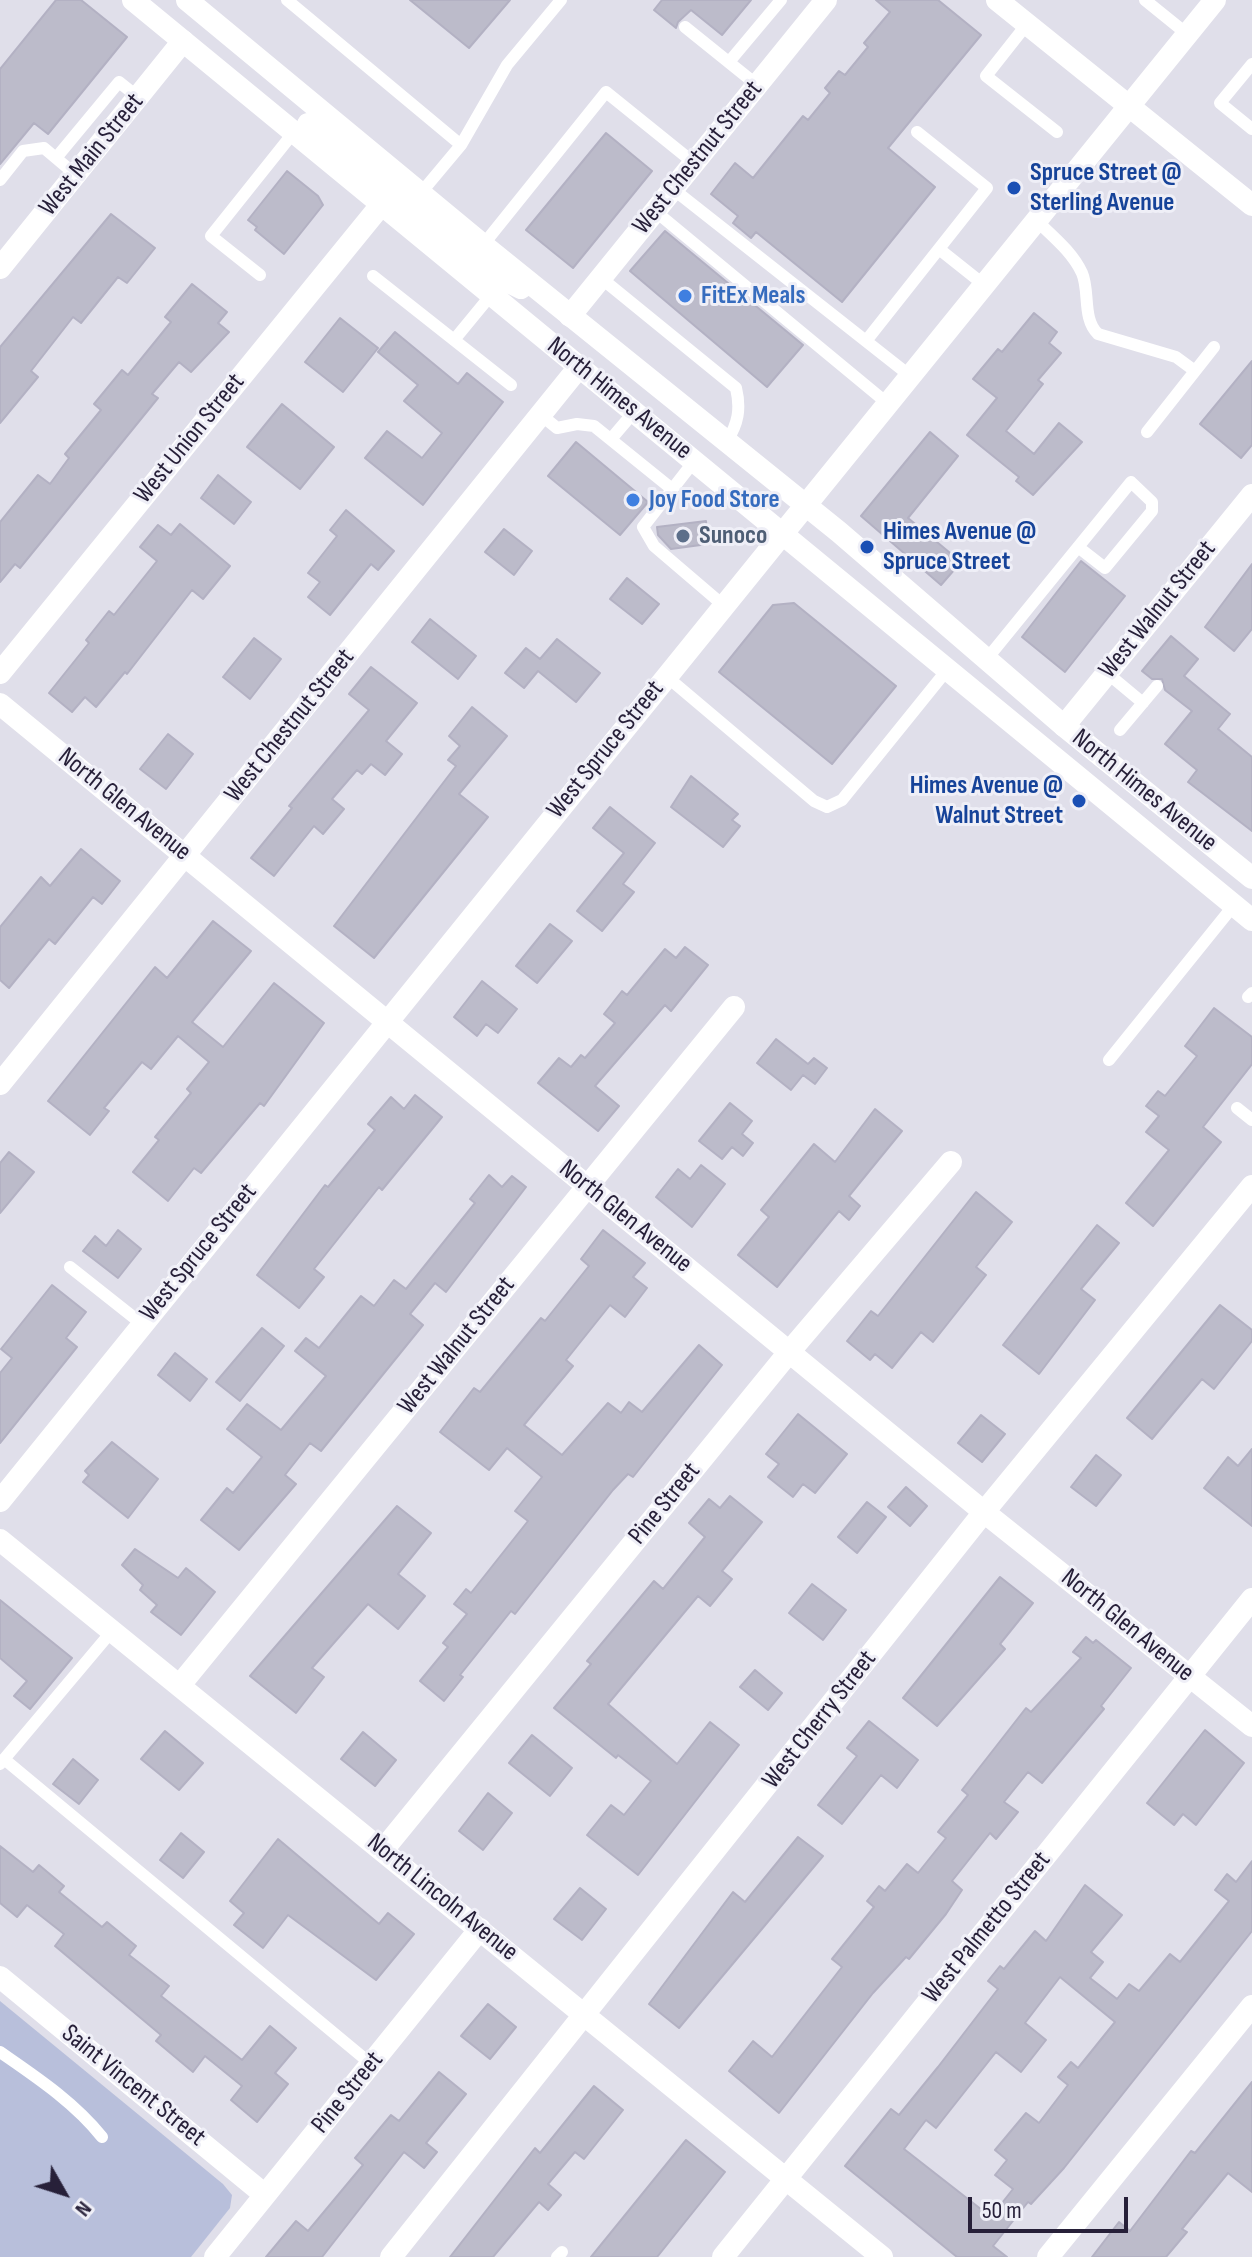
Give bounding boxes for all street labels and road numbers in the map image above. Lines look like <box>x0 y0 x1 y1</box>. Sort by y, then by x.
street label: West Chestnut Street <box>626 75 770 241</box>
street label: West Main Street <box>33 87 151 223</box>
street label: North Himes Avenue <box>540 331 698 467</box>
street label: West Union Street <box>128 368 252 510</box>
street label: West Walnut Street <box>1093 535 1223 685</box>
street label: West Chestnut Street <box>218 643 362 809</box>
street label: West Spruce Street <box>541 675 671 825</box>
street label: North Himes Avenue <box>1065 723 1223 859</box>
street label: North Glen Avenue <box>51 742 197 868</box>
street label: North Glen Avenue <box>552 1154 698 1280</box>
street label: West Spruce Street <box>134 1178 264 1328</box>
street label: West Walnut Street <box>392 1271 522 1421</box>
street label: Pine Street <box>623 1457 707 1551</box>
street label: North Glen Avenue <box>1054 1563 1200 1689</box>
street label: West Cherry Street <box>756 1645 884 1795</box>
street label: North Lincoln Avenue <box>360 1828 524 1968</box>
street label: West Palmetto Street <box>916 1846 1058 2010</box>
street label: Saint Vincent Street <box>55 2018 211 2154</box>
street label: Pine Street <box>306 2046 390 2140</box>

